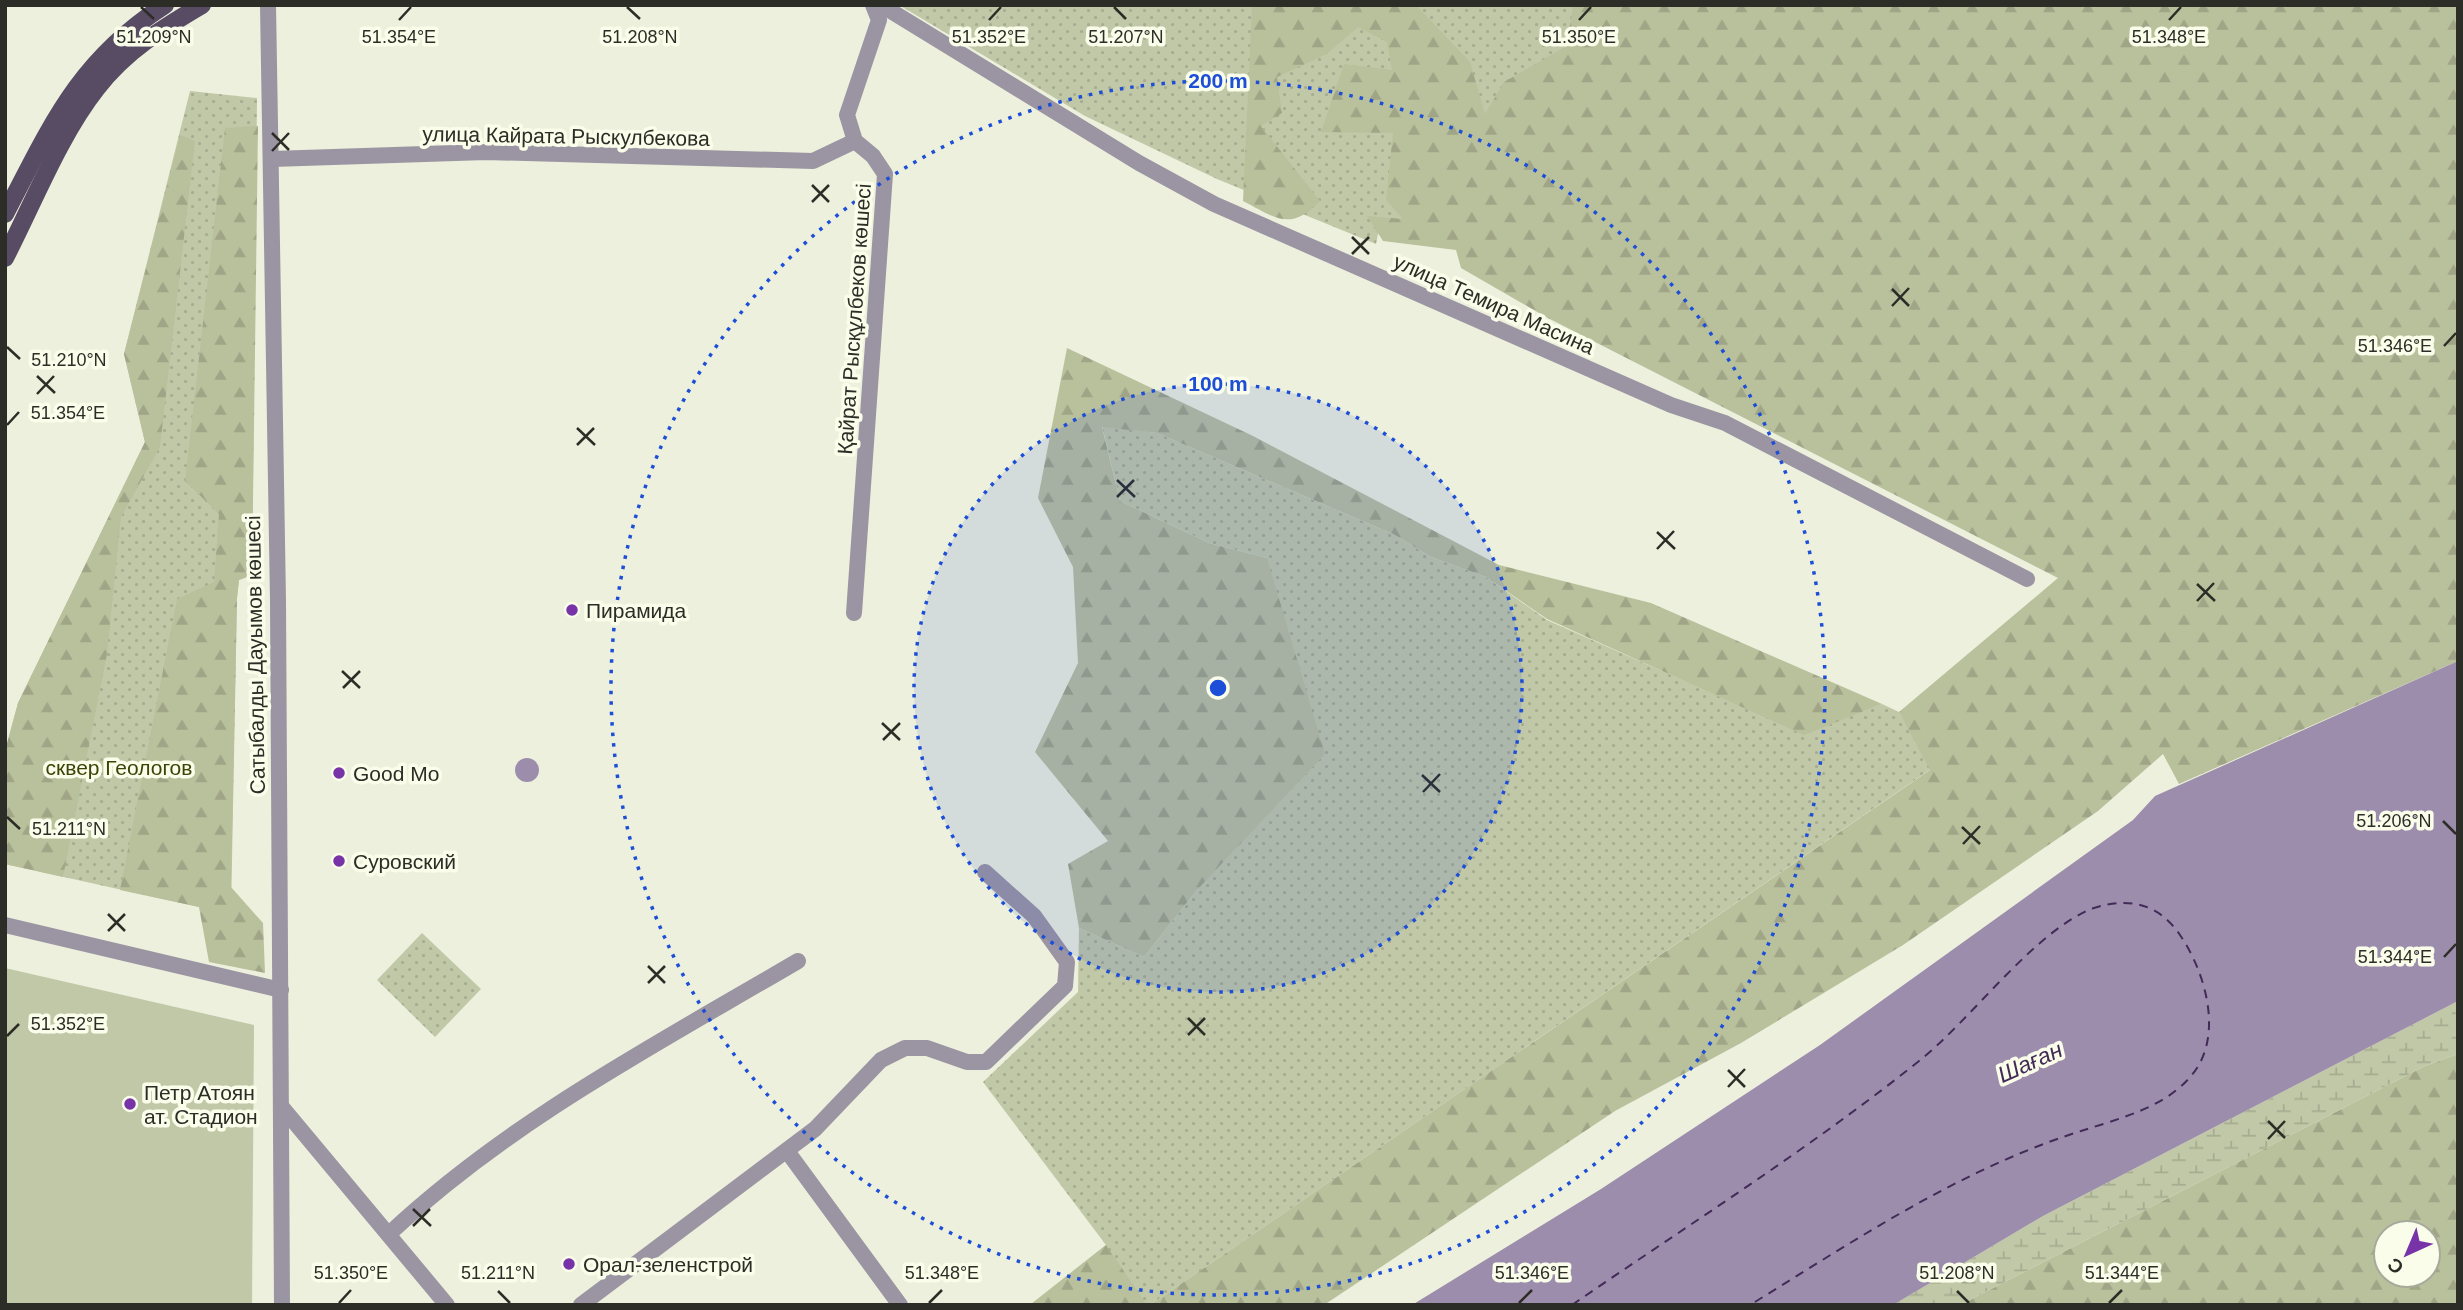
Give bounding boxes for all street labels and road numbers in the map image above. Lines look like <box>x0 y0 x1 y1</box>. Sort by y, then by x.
street label: улица Кайрата Рыскулбекова <box>422 122 710 150</box>
street label: Қайрат Рысқұлбеков көшесі <box>833 183 875 455</box>
street label: улица Темира Масина <box>1390 249 1598 359</box>
street label: Сатыбалды Дауымов көшесі <box>241 515 269 795</box>

